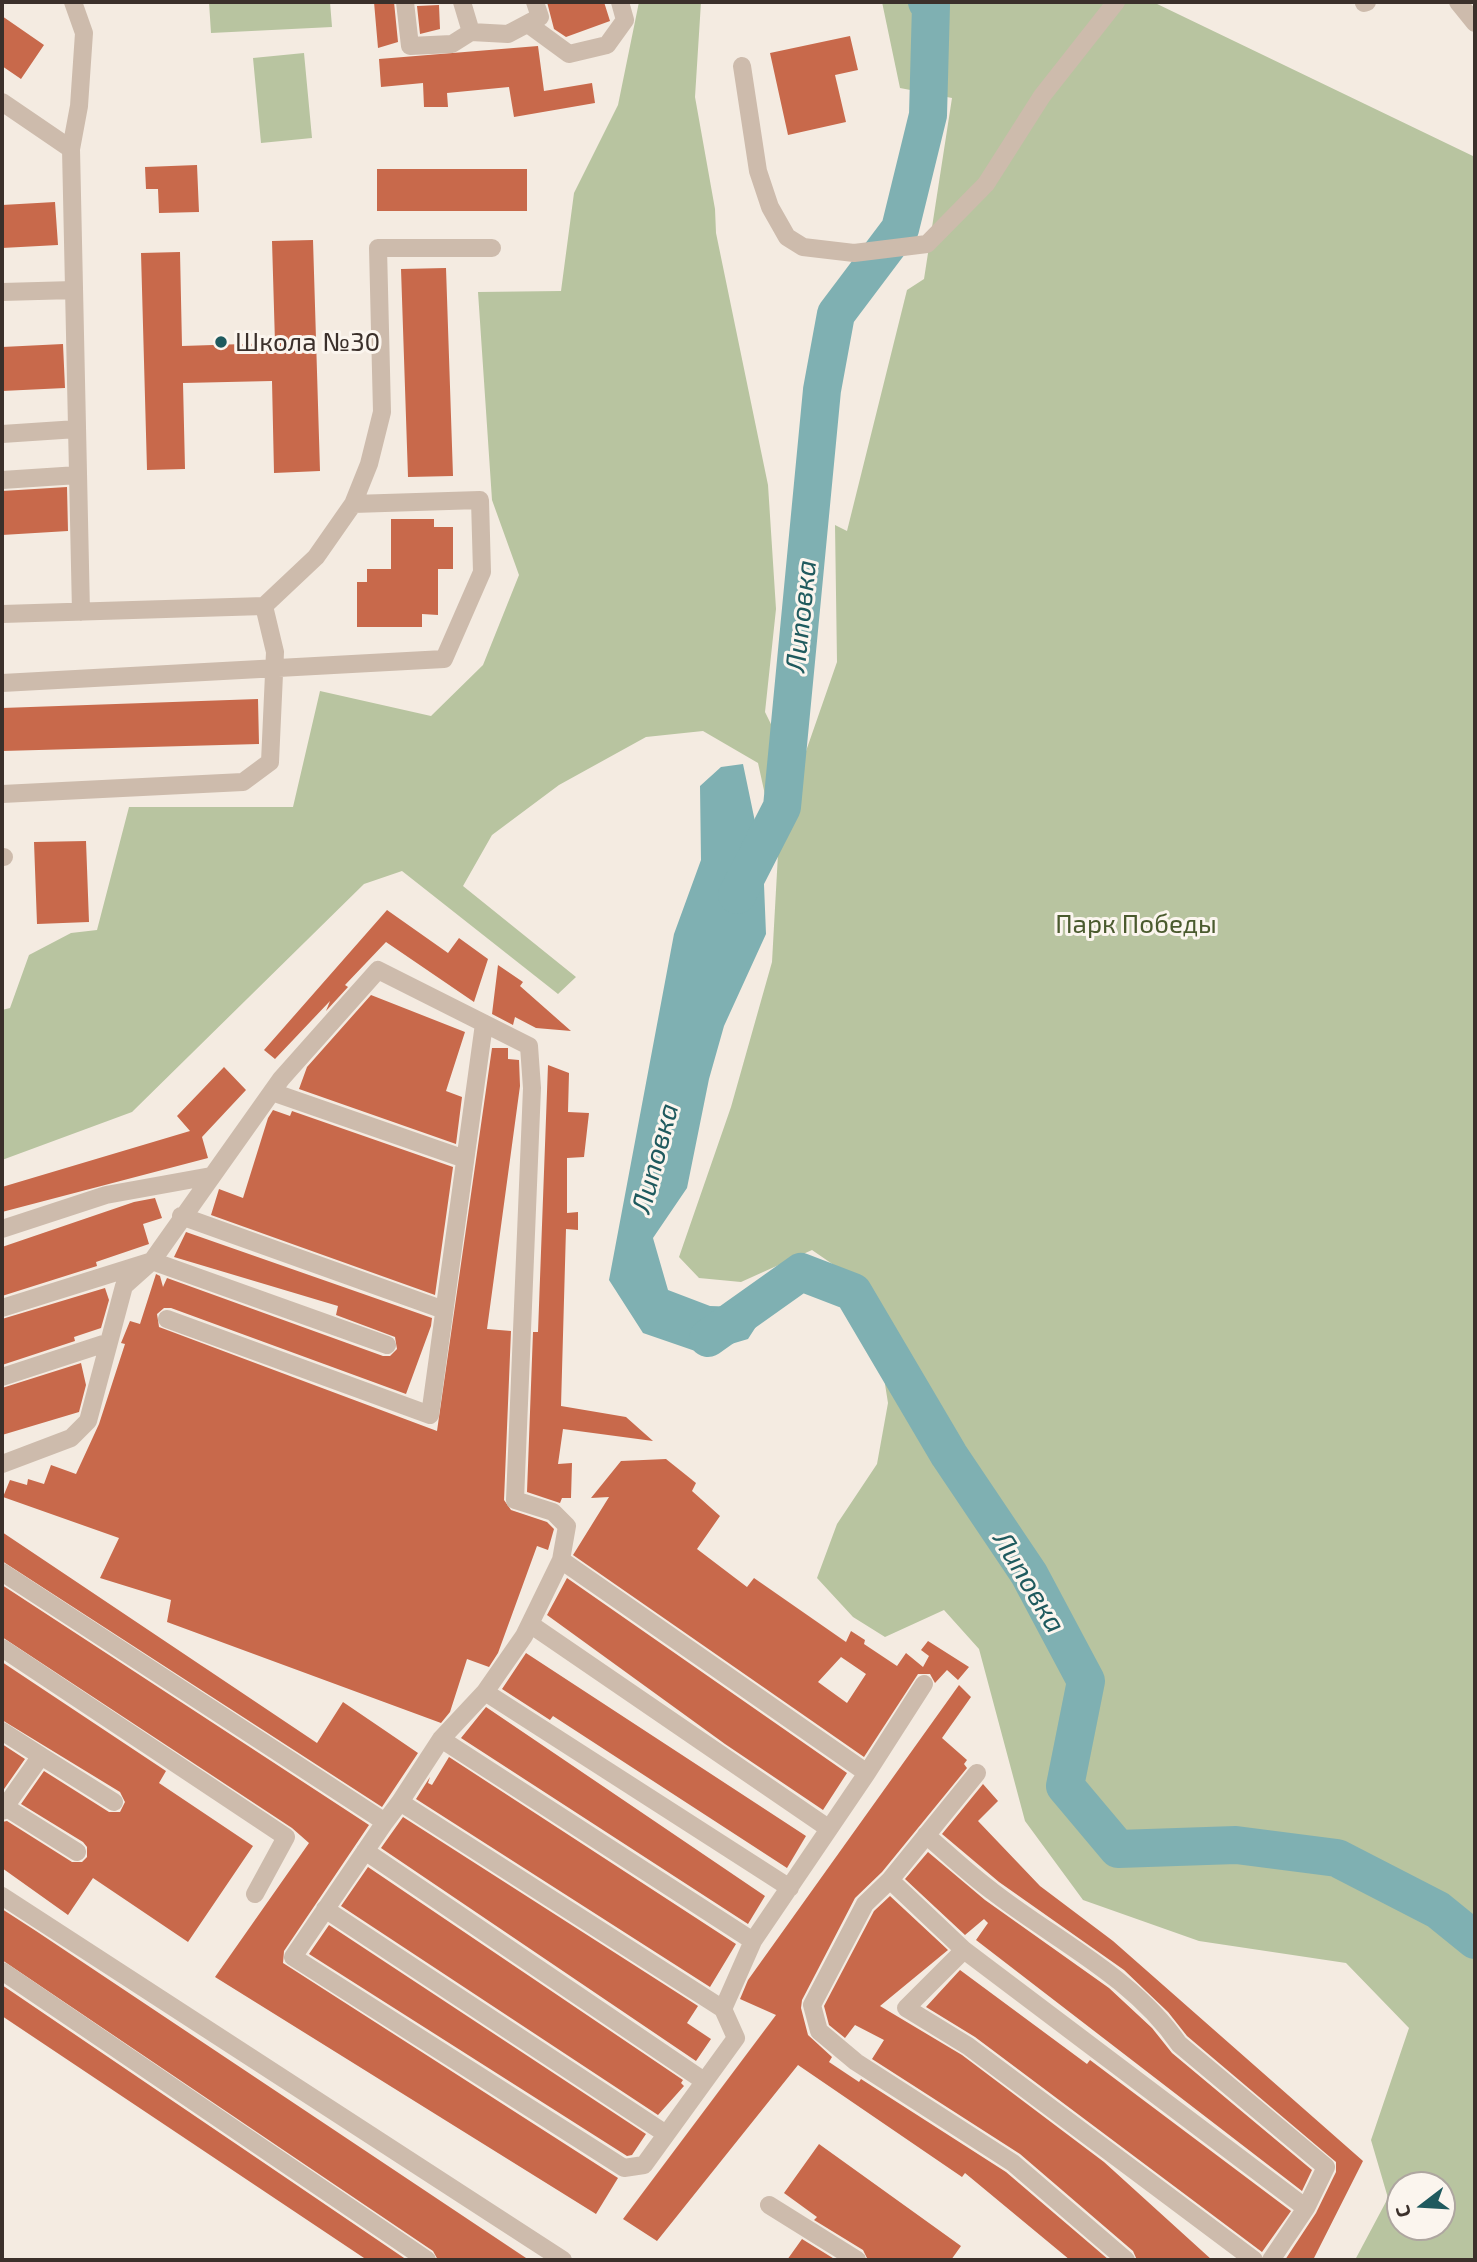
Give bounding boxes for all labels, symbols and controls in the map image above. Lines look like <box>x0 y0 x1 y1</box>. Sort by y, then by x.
place label: Школа №30 <box>235 326 380 358</box>
marker: Школа №30 <box>213 334 229 350</box>
water label: Липовка <box>778 558 824 674</box>
park label: Парк Победы <box>1055 908 1217 940</box>
water label: Липовка <box>624 1099 686 1217</box>
water label: Липовка <box>986 1525 1072 1639</box>
north arrow <box>1386 2171 1456 2241</box>
text: С <box>1390 2203 1415 2220</box>

